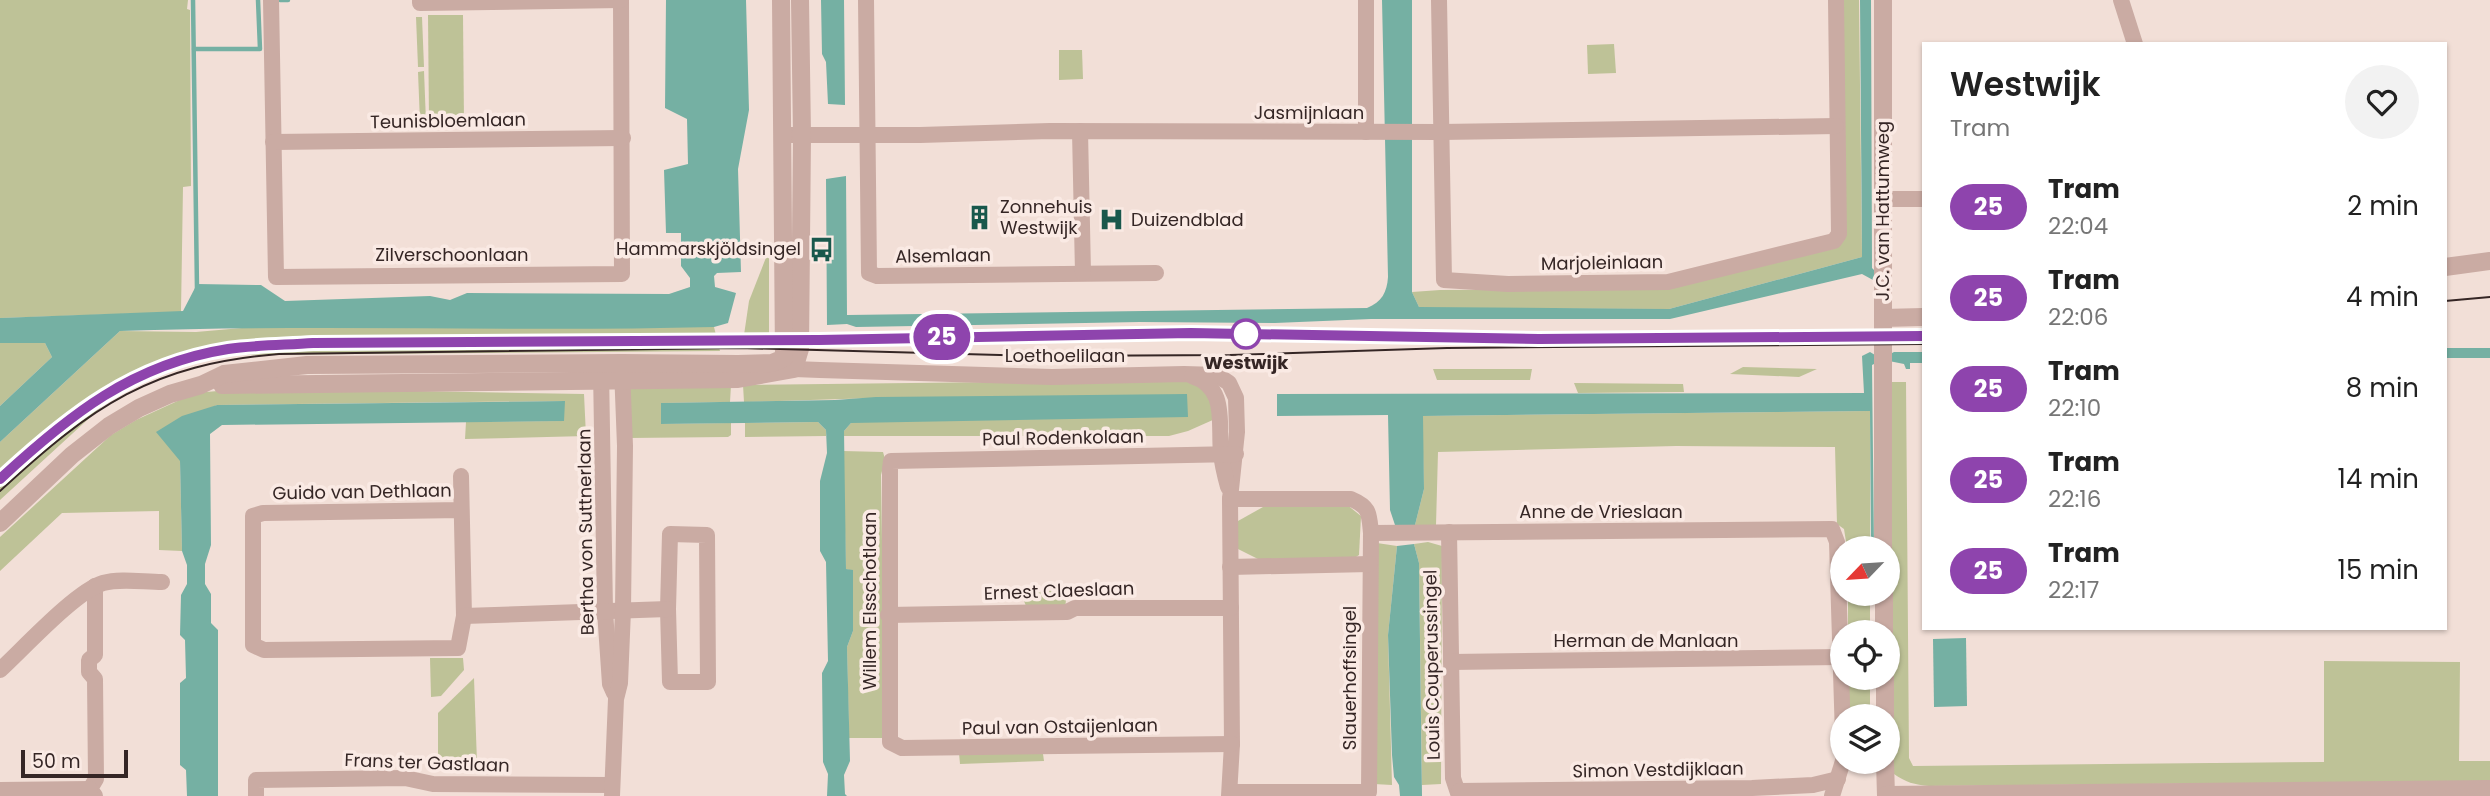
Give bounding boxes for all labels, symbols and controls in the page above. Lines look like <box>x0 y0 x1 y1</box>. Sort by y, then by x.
text: Westwijk <box>1950 61 2100 108</box>
button: heart <box>2345 65 2419 139</box>
street label: Jasmijnlaan <box>1254 100 1364 125</box>
street label: Teunisbloemlaan <box>370 107 526 134</box>
text: Tram <box>1950 112 2010 144</box>
street label: J.C. van Hattumweg <box>1870 121 1895 301</box>
text: Tram <box>2048 171 2120 207</box>
text: 2 min <box>2347 188 2419 224</box>
text: 25 <box>1974 190 2003 223</box>
place label: Zonnehuis Westwijk <box>1000 194 1092 240</box>
building icon: Zonnehuis Westwijk <box>966 203 994 231</box>
hospital icon: Duizendblad <box>1097 206 1125 234</box>
place label: Duizendblad <box>1131 207 1244 232</box>
text: 22:04 <box>2048 210 2108 242</box>
bus stop icon: Hammarskjöldsingel <box>807 235 835 263</box>
place label: Hammarskjöldsingel <box>616 236 801 261</box>
street label: Zilverschoonlaan <box>375 242 529 267</box>
street label: Alsemlaan <box>895 242 991 269</box>
street label: Marjoleinlaan <box>1541 249 1663 276</box>
text: Tram <box>2048 262 2120 298</box>
text: 4 min <box>2346 279 2419 315</box>
text: 25 <box>1974 281 2003 314</box>
text: 22:06 <box>2048 301 2108 333</box>
line badge: 25 <box>911 314 974 360</box>
marker: Westwijk <box>1231 319 1261 349</box>
text: 25 <box>927 320 957 353</box>
street label: Loethoelilaan <box>1005 343 1125 368</box>
place label: Westwijk <box>1204 350 1289 375</box>
text: Tram <box>2048 353 2120 389</box>
text: 8 min <box>2346 370 2419 406</box>
text: 25 <box>1974 372 2003 405</box>
text: 22:10 <box>2048 392 2101 424</box>
street label: Paul Rodenkolaan <box>982 424 1144 451</box>
street label: Bertha von Suttnerlaan <box>571 428 600 636</box>
text: Tram <box>2048 444 2120 480</box>
text: 14 min <box>2338 461 2419 497</box>
text: 25 <box>1974 463 2003 496</box>
street label: Guido van Dethlaan <box>272 477 452 506</box>
text: 22:16 <box>2048 483 2101 515</box>
street label: Anne de Vrieslaan <box>1519 499 1683 524</box>
street label: Willem Elsschotlaan <box>857 512 882 690</box>
text: Tram <box>2048 535 2120 571</box>
north arrow <box>1830 536 1900 606</box>
map controls <box>1830 536 1900 774</box>
text: 15 min <box>2338 552 2419 588</box>
text: 25 <box>1974 554 2003 587</box>
street label: Louis Couperussingel <box>1417 570 1446 760</box>
text: 22:17 <box>2048 574 2099 606</box>
street label: Ernest Claeslaan <box>983 575 1135 606</box>
street label: Slauerhoffsingel <box>1337 606 1362 750</box>
button: locate <box>1830 620 1900 690</box>
street label: Herman de Manlaan <box>1554 628 1738 653</box>
button: layers <box>1830 704 1900 774</box>
street label: Paul van Ostaijenlaan <box>962 712 1158 741</box>
scale bar <box>21 747 128 779</box>
street label: Frans ter Gastlaan <box>344 747 510 778</box>
text: 50 m <box>32 748 81 775</box>
street label: Simon Vestdijklaan <box>1572 756 1744 783</box>

